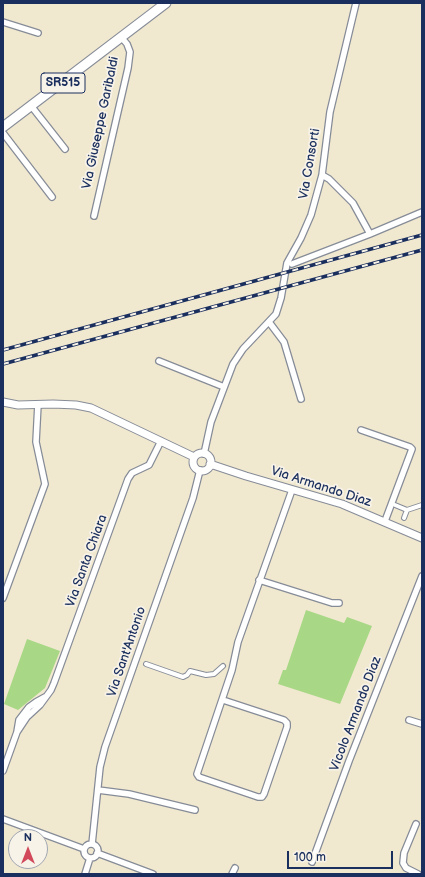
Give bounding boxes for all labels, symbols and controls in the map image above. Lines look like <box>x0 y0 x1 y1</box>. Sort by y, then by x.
street label: Via Giuseppe Garibaldi <box>79 55 123 191</box>
road number: SR515 <box>41 73 85 93</box>
street label: Via Consorti <box>296 127 324 201</box>
street label: Via Armando Diaz <box>269 463 373 511</box>
street label: Via Santa Chiara <box>63 512 111 610</box>
street label: Via Sant'Antonio <box>104 605 150 699</box>
street label: Vicolo Armando Diaz <box>327 654 385 774</box>
north arrow <box>8 829 48 869</box>
text: N <box>24 831 32 844</box>
scale bar <box>289 843 395 869</box>
text: 100 m <box>294 850 326 865</box>

